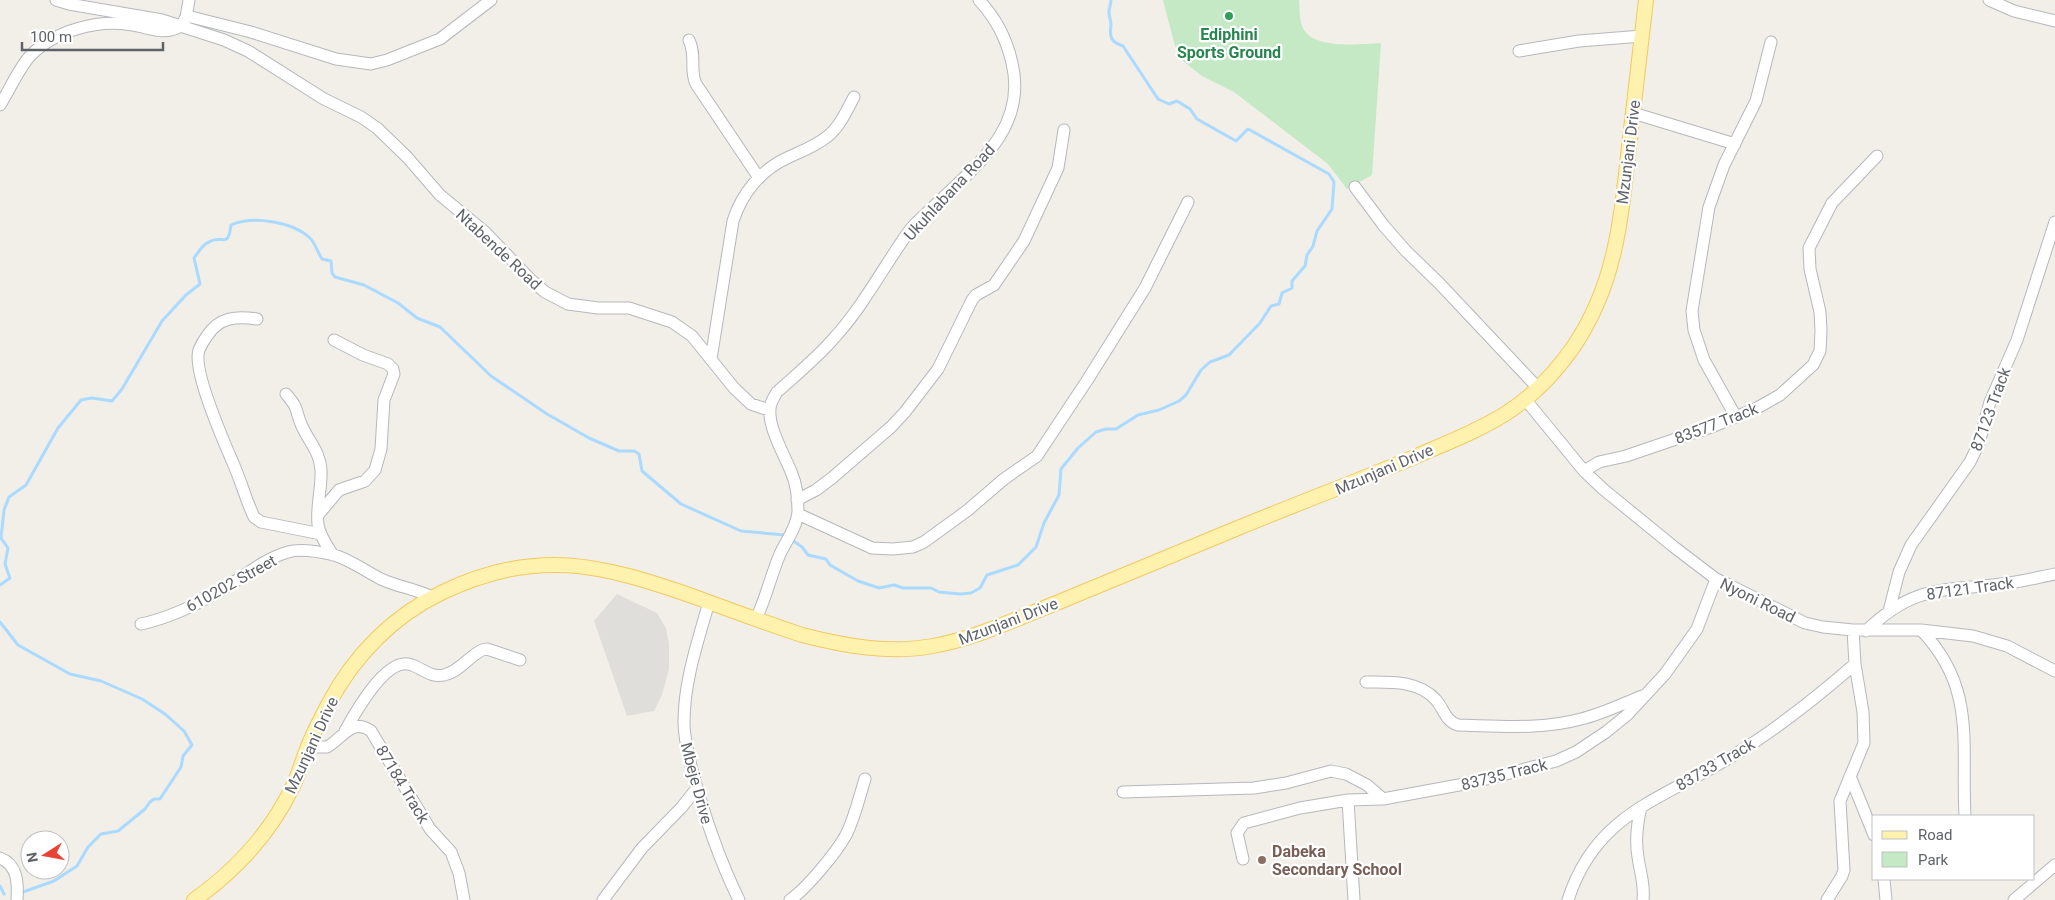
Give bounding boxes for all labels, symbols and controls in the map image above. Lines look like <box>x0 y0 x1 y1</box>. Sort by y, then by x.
marker: Ediphini Sports Ground <box>1223 10 1235 22</box>
scale bar <box>22 20 164 52</box>
place label: Ediphini Sports Ground <box>1177 25 1281 62</box>
text: 100 m <box>30 28 72 46</box>
street label: Mzunjani Drive <box>1613 99 1644 205</box>
street label: Ukuhlabana Road <box>900 140 999 244</box>
street label: Ntabende Road <box>452 205 545 294</box>
street label: 87123 Track <box>1967 364 2015 454</box>
street label: 83577 Track <box>1672 399 1761 448</box>
street label: Mzunjani Drive <box>1332 440 1436 499</box>
street label: 610202 Street <box>183 551 280 616</box>
street label: 87121 Track <box>1925 573 2016 604</box>
street label: Nyoni Road <box>1717 574 1799 627</box>
street label: Mzunjani Drive <box>956 594 1060 649</box>
street label: Mzunjani Drive <box>281 694 342 797</box>
street label: 83733 Track <box>1672 734 1759 795</box>
street label: Mbeje Drive <box>677 740 717 826</box>
street label: 87184 Track <box>372 742 434 828</box>
street label: 83735 Track <box>1459 754 1550 794</box>
legend <box>1872 815 2035 880</box>
text: Road <box>1918 826 1952 844</box>
north arrow <box>20 830 70 880</box>
place label: Dabeka Secondary School <box>1272 842 1402 879</box>
text: N <box>23 851 41 864</box>
text: Park <box>1918 851 1949 869</box>
marker: Dabeka Secondary School <box>1256 854 1268 866</box>

